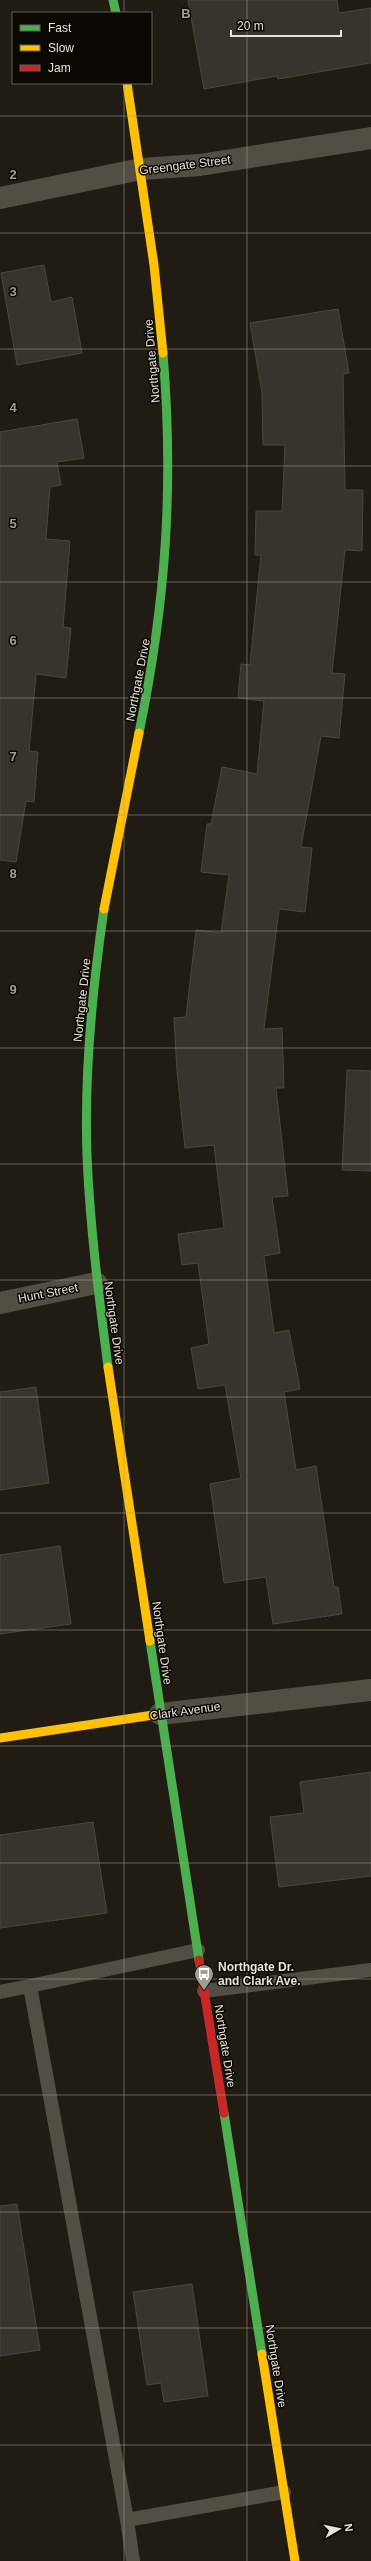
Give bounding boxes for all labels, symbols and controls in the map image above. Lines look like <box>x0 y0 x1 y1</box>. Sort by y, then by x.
text: B <box>181 6 191 21</box>
legend <box>12 12 152 84</box>
scale bar <box>231 12 341 38</box>
text: 20 m <box>237 19 264 33</box>
text: Fast <box>48 21 72 35</box>
text: Slow <box>48 41 74 55</box>
text: Jam <box>48 61 71 75</box>
street label: Greengate Street <box>138 152 232 178</box>
text: 2 <box>9 167 17 182</box>
text: 3 <box>9 284 17 299</box>
street label: Northgate Drive <box>141 318 163 403</box>
text: 4 <box>9 400 17 415</box>
text: 5 <box>9 516 17 531</box>
text: 6 <box>9 633 17 648</box>
street label: Northgate Drive <box>123 637 153 723</box>
text: 7 <box>9 749 17 764</box>
text: 8 <box>9 866 17 881</box>
street label: Northgate Drive <box>71 957 93 1043</box>
text: 9 <box>9 982 17 997</box>
street label: Hunt Street <box>17 1280 80 1306</box>
street label: Northgate Drive <box>101 1280 127 1366</box>
street label: Northgate Drive <box>149 1600 175 1686</box>
street label: Clark Avenue <box>149 1699 222 1723</box>
place label: Northgate Dr. and Clark Ave. <box>218 1960 300 1988</box>
bus stop icon: Northgate Dr. and Clark Ave. <box>193 1963 215 1991</box>
street label: Northgate Drive <box>212 2003 239 2089</box>
street label: Northgate Drive <box>263 2323 290 2409</box>
north arrow <box>319 2509 359 2549</box>
text: N <box>342 2523 355 2532</box>

